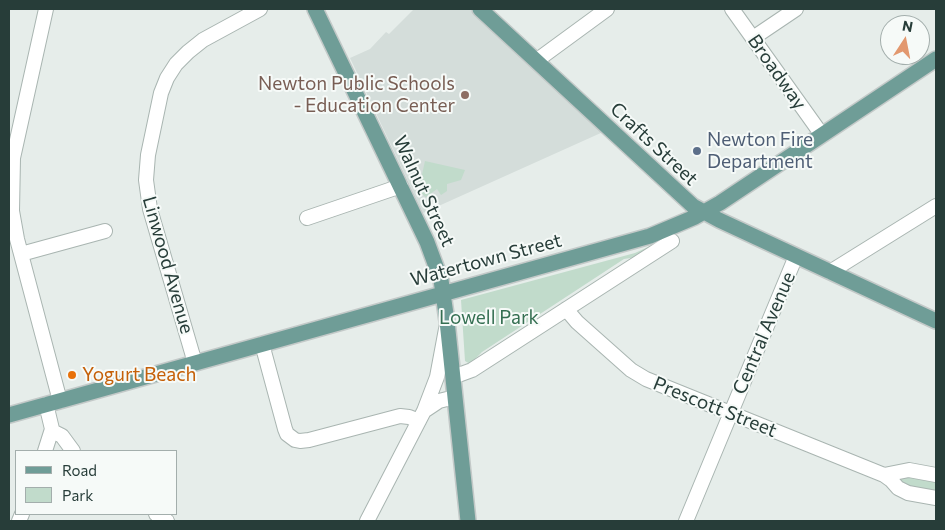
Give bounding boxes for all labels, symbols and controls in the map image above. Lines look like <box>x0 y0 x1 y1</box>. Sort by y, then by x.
north arrow <box>880 15 930 65</box>
text: N <box>901 16 915 35</box>
street label: Broadway <box>743 30 811 114</box>
place label: Newton Public Schools - Education Center <box>258 73 455 117</box>
marker: Newton Public Schools - Education Center <box>459 89 471 101</box>
street label: Crafts Street <box>605 98 703 190</box>
place label: Newton Fire Department <box>707 129 813 173</box>
street label: Walnut Street <box>388 132 460 250</box>
marker: Newton Fire Department <box>691 145 703 157</box>
street label: Linwood Avenue <box>137 194 199 336</box>
street label: Watertown Street <box>408 229 564 291</box>
street label: Central Avenue <box>728 268 800 398</box>
park label: Lowell Park <box>439 307 539 329</box>
place label: Yogurt Beach <box>82 364 196 386</box>
marker: Yogurt Beach <box>66 369 78 381</box>
street label: Prescott Street <box>650 372 780 442</box>
legend <box>15 450 178 515</box>
text: Road <box>62 461 97 479</box>
text: Park <box>62 486 93 504</box>

